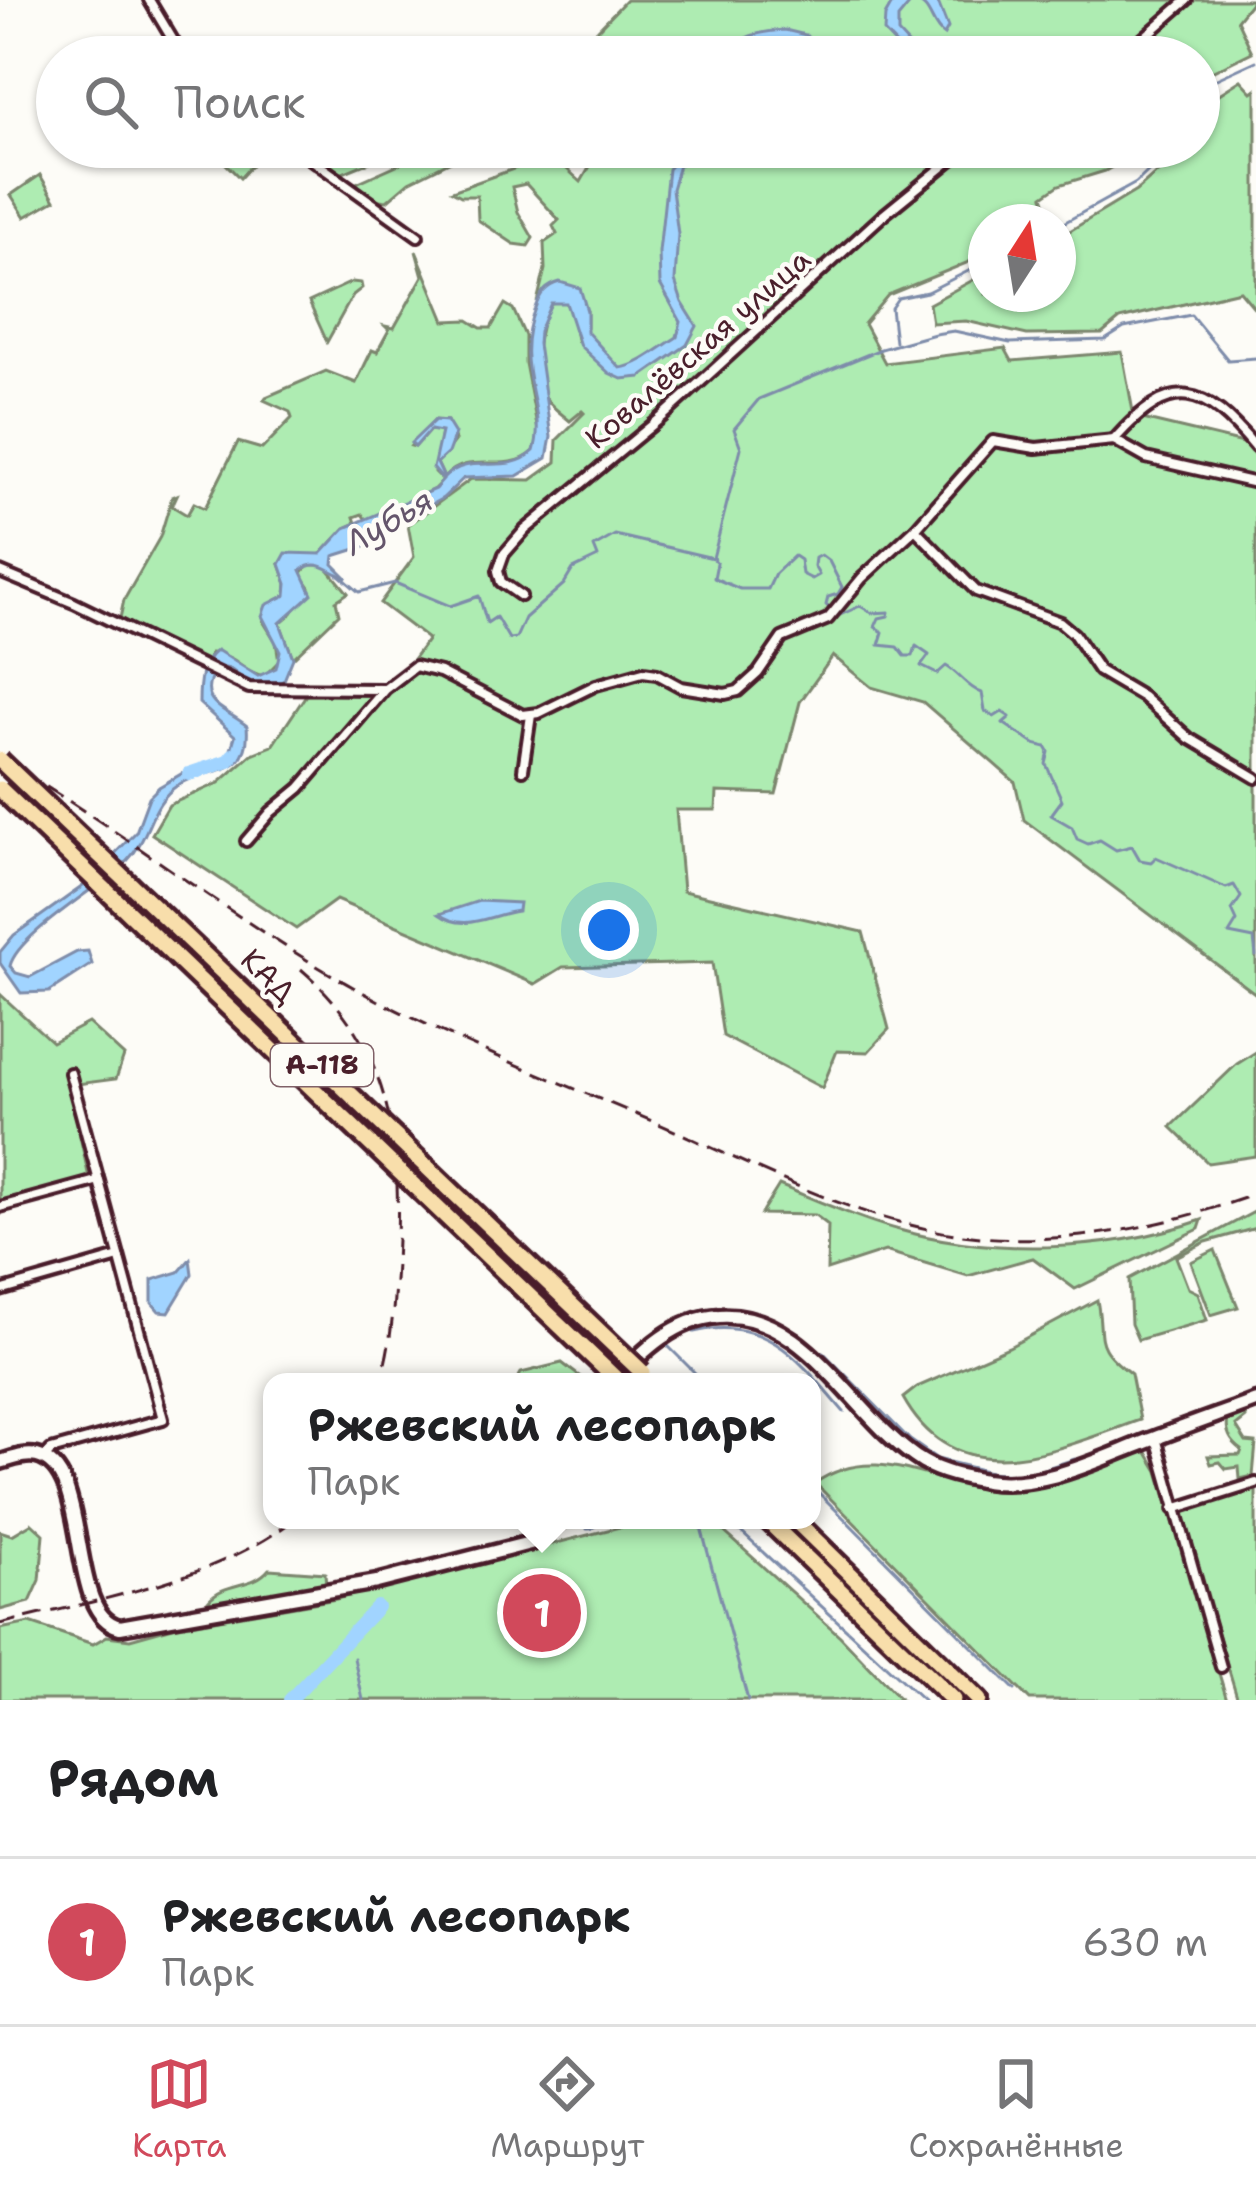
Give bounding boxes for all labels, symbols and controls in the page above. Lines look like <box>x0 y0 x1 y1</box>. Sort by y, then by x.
search box <box>36 36 1220 168</box>
icon: search <box>78 69 144 135</box>
text: Поиск <box>174 72 305 132</box>
north arrow <box>968 204 1076 312</box>
street label: Ковалёвская улица <box>576 239 819 458</box>
water label: Лубья <box>335 477 441 566</box>
your location <box>579 900 639 960</box>
street label: КАД <box>232 939 305 1012</box>
road number: А-118 <box>271 1044 373 1086</box>
popup <box>263 1373 821 1529</box>
text: Ржевский лесопарк <box>308 1395 776 1455</box>
text: Парк <box>308 1455 400 1507</box>
pin: 1 <box>503 1568 581 1658</box>
text: Рядом <box>48 1744 219 1812</box>
text: Ржевский лесопарк <box>162 1886 631 1946</box>
text: 1 <box>78 1916 96 1968</box>
text: 630 m <box>1082 1916 1208 1968</box>
text: Парк <box>162 1946 255 1998</box>
tab: Карта <box>132 2051 226 2168</box>
tab: Маршрут <box>490 2051 644 2168</box>
tab: Сохранённые <box>908 2051 1124 2168</box>

